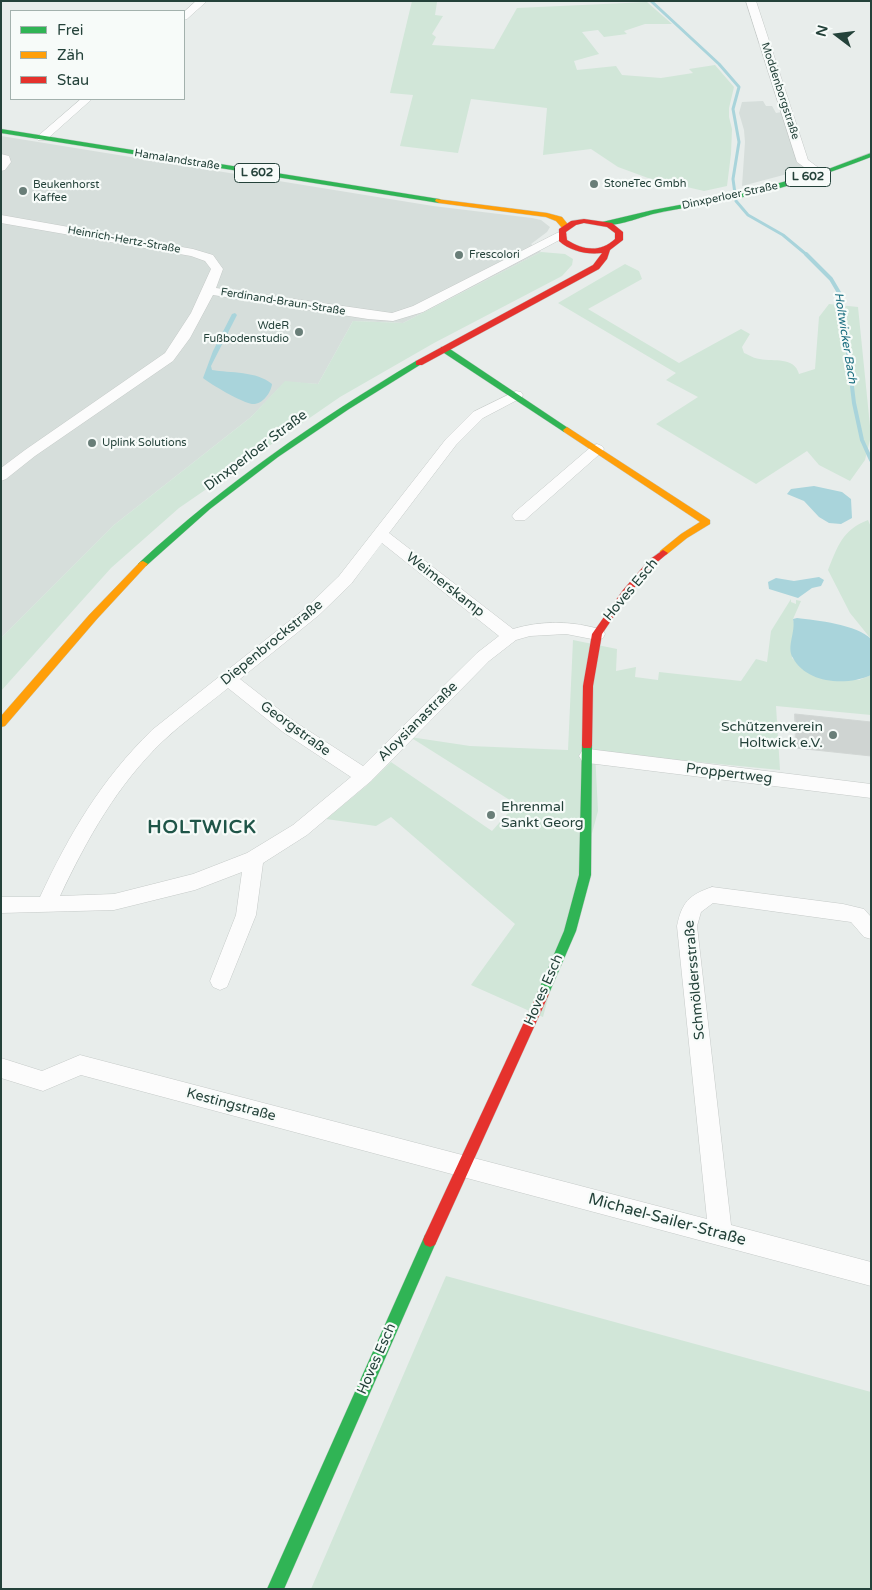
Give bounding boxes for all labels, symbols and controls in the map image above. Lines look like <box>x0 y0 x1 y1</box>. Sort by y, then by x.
legend <box>10 10 185 100</box>
north arrow <box>812 10 862 60</box>
text: Frei <box>57 21 83 39</box>
text: N <box>812 23 832 39</box>
street label: Moddenborgstraße <box>758 41 802 141</box>
text: Zäh <box>57 46 84 64</box>
text: Stau <box>57 71 89 89</box>
street label: Hamalandstraße <box>133 147 221 173</box>
road number: L 602 <box>234 164 280 182</box>
road number: L 602 <box>786 168 830 186</box>
place label: StoneTec Gmbh <box>604 177 686 191</box>
place label: Beukenhorst Kaffee <box>33 178 99 204</box>
marker: StoneTec Gmbh <box>588 178 600 190</box>
street label: Dinxperloer Straße <box>681 179 779 213</box>
marker: Beukenhorst Kaffee <box>17 185 29 197</box>
street label: Heinrich-Hertz-Straße <box>67 224 181 256</box>
place label: Frescolori <box>469 248 520 262</box>
marker: Frescolori <box>453 249 465 261</box>
street label: Ferdinand-Braun-Straße <box>220 286 346 318</box>
water label: Holtwicker Bach <box>831 291 859 385</box>
place label: WdeR Fußbodenstudio <box>203 319 289 345</box>
marker: WdeR Fußbodenstudio <box>293 326 305 338</box>
street label: Dinxperloer Straße <box>201 407 311 495</box>
place label: Uplink Solutions <box>102 436 187 450</box>
marker: Uplink Solutions <box>86 437 98 449</box>
street label: Weimerskamp <box>402 549 488 621</box>
street label: Hoves Esch <box>600 556 662 624</box>
street label: Diepenbrockstraße <box>218 597 326 689</box>
street label: Aloysianastraße <box>375 679 461 765</box>
street label: Georgstraße <box>257 698 333 760</box>
place label: Schützenverein Holtwick e.V. <box>721 719 823 752</box>
marker: Schützenverein Holtwick e.V. <box>827 729 839 741</box>
street label: Proppertweg <box>685 760 773 788</box>
place label: Ehrenmal Sankt Georg <box>501 799 584 832</box>
marker: Ehrenmal Sankt Georg <box>485 809 497 821</box>
district label: HOLTWICK <box>146 817 258 839</box>
street label: Schmöldersstraße <box>681 920 709 1040</box>
street label: Hoves Esch <box>521 952 567 1028</box>
street label: Kestingstraße <box>184 1085 278 1125</box>
street label: Michael-Sailer-Straße <box>586 1190 748 1250</box>
street label: Hoves Esch <box>354 1321 400 1397</box>

